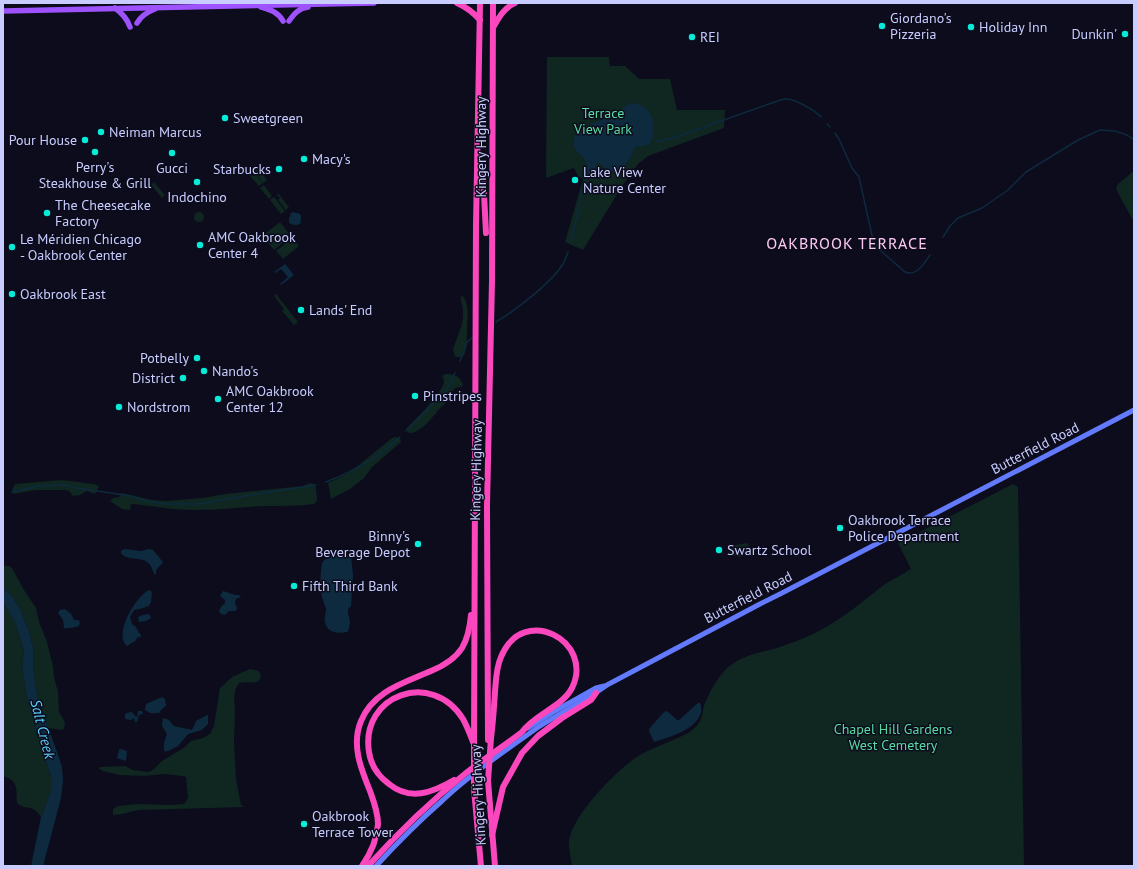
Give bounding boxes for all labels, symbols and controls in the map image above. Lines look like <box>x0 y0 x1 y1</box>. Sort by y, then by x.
place label: Giordano's Pizzeria <box>890 9 952 43</box>
place label: Holiday Inn <box>979 18 1047 36</box>
marker: Giordano's Pizzeria <box>877 21 887 31</box>
marker: Holiday Inn <box>966 22 976 32</box>
place label: Dunkin' <box>1071 25 1117 43</box>
place label: REI <box>700 28 720 46</box>
marker: Dunkin' <box>1120 29 1130 39</box>
marker: REI <box>687 32 697 42</box>
street label: Kingery Highway <box>472 96 490 198</box>
park label: Terrace View Park <box>573 104 632 138</box>
place label: Sweetgreen <box>233 109 303 127</box>
marker: Sweetgreen <box>220 113 230 123</box>
place label: Neiman Marcus <box>109 123 202 141</box>
marker: Neiman Marcus <box>96 127 106 137</box>
place label: Pour House <box>9 131 77 149</box>
marker: Pour House <box>80 135 90 145</box>
marker: Perry's Steakhouse & Grill <box>90 147 100 157</box>
marker: Gucci <box>167 148 177 158</box>
place label: Macy's <box>312 150 351 168</box>
marker: Macy's <box>299 154 309 164</box>
place label: Perry's Steakhouse & Grill <box>39 158 151 192</box>
place label: Gucci <box>156 159 188 177</box>
place label: Starbucks <box>213 160 271 178</box>
place label: Lake View Nature Center <box>583 163 666 197</box>
marker: Starbucks <box>274 164 284 174</box>
marker: Lake View Nature Center <box>570 175 580 185</box>
marker: Indochino <box>192 177 202 187</box>
place label: Indochino <box>167 188 227 206</box>
place label: The Cheesecake Factory <box>55 196 151 230</box>
marker: The Cheesecake Factory <box>42 208 52 218</box>
place label: AMC Oakbrook Center 4 <box>208 228 296 262</box>
place label: Le Méridien Chicago - Oakbrook Center <box>20 230 141 264</box>
district label: OAKBROOK TERRACE <box>766 233 928 253</box>
marker: AMC Oakbrook Center 4 <box>195 240 205 250</box>
marker: Le Méridien Chicago - Oakbrook Center <box>7 242 17 252</box>
place label: Oakbrook East <box>20 285 106 303</box>
marker: Oakbrook East <box>7 289 17 299</box>
place label: Lands' End <box>309 301 372 319</box>
marker: Lands' End <box>296 305 306 315</box>
place label: Potbelly <box>140 349 189 367</box>
marker: Potbelly <box>192 353 202 363</box>
place label: Nando's <box>212 362 259 380</box>
marker: Nando's <box>199 366 209 376</box>
place label: District <box>132 369 175 387</box>
marker: District <box>178 373 188 383</box>
place label: AMC Oakbrook Center 12 <box>226 382 314 416</box>
place label: Pinstripes <box>423 387 482 405</box>
marker: Pinstripes <box>410 391 420 401</box>
marker: AMC Oakbrook Center 12 <box>213 394 223 404</box>
place label: Nordstrom <box>127 398 191 416</box>
marker: Nordstrom <box>114 402 124 412</box>
street label: Butterfield Road <box>988 418 1082 478</box>
street label: Kingery Highway <box>466 419 486 521</box>
place label: Oakbrook Terrace Police Department <box>848 511 959 545</box>
marker: Oakbrook Terrace Police Department <box>835 523 845 533</box>
place label: Binny's Beverage Depot <box>315 527 410 561</box>
marker: Binny's Beverage Depot <box>413 539 423 549</box>
place label: Swartz School <box>727 541 812 559</box>
marker: Swartz School <box>714 545 724 555</box>
street label: Butterfield Road <box>701 567 795 627</box>
place label: Fifth Third Bank <box>302 577 398 595</box>
marker: Fifth Third Bank <box>289 581 299 591</box>
water label: Salt Creek <box>26 697 60 762</box>
park label: Chapel Hill Gardens West Cemetery <box>834 720 952 754</box>
street label: Kingery Highway <box>466 744 490 846</box>
place label: Oakbrook Terrace Tower <box>312 807 394 841</box>
marker: Oakbrook Terrace Tower <box>299 819 309 829</box>

